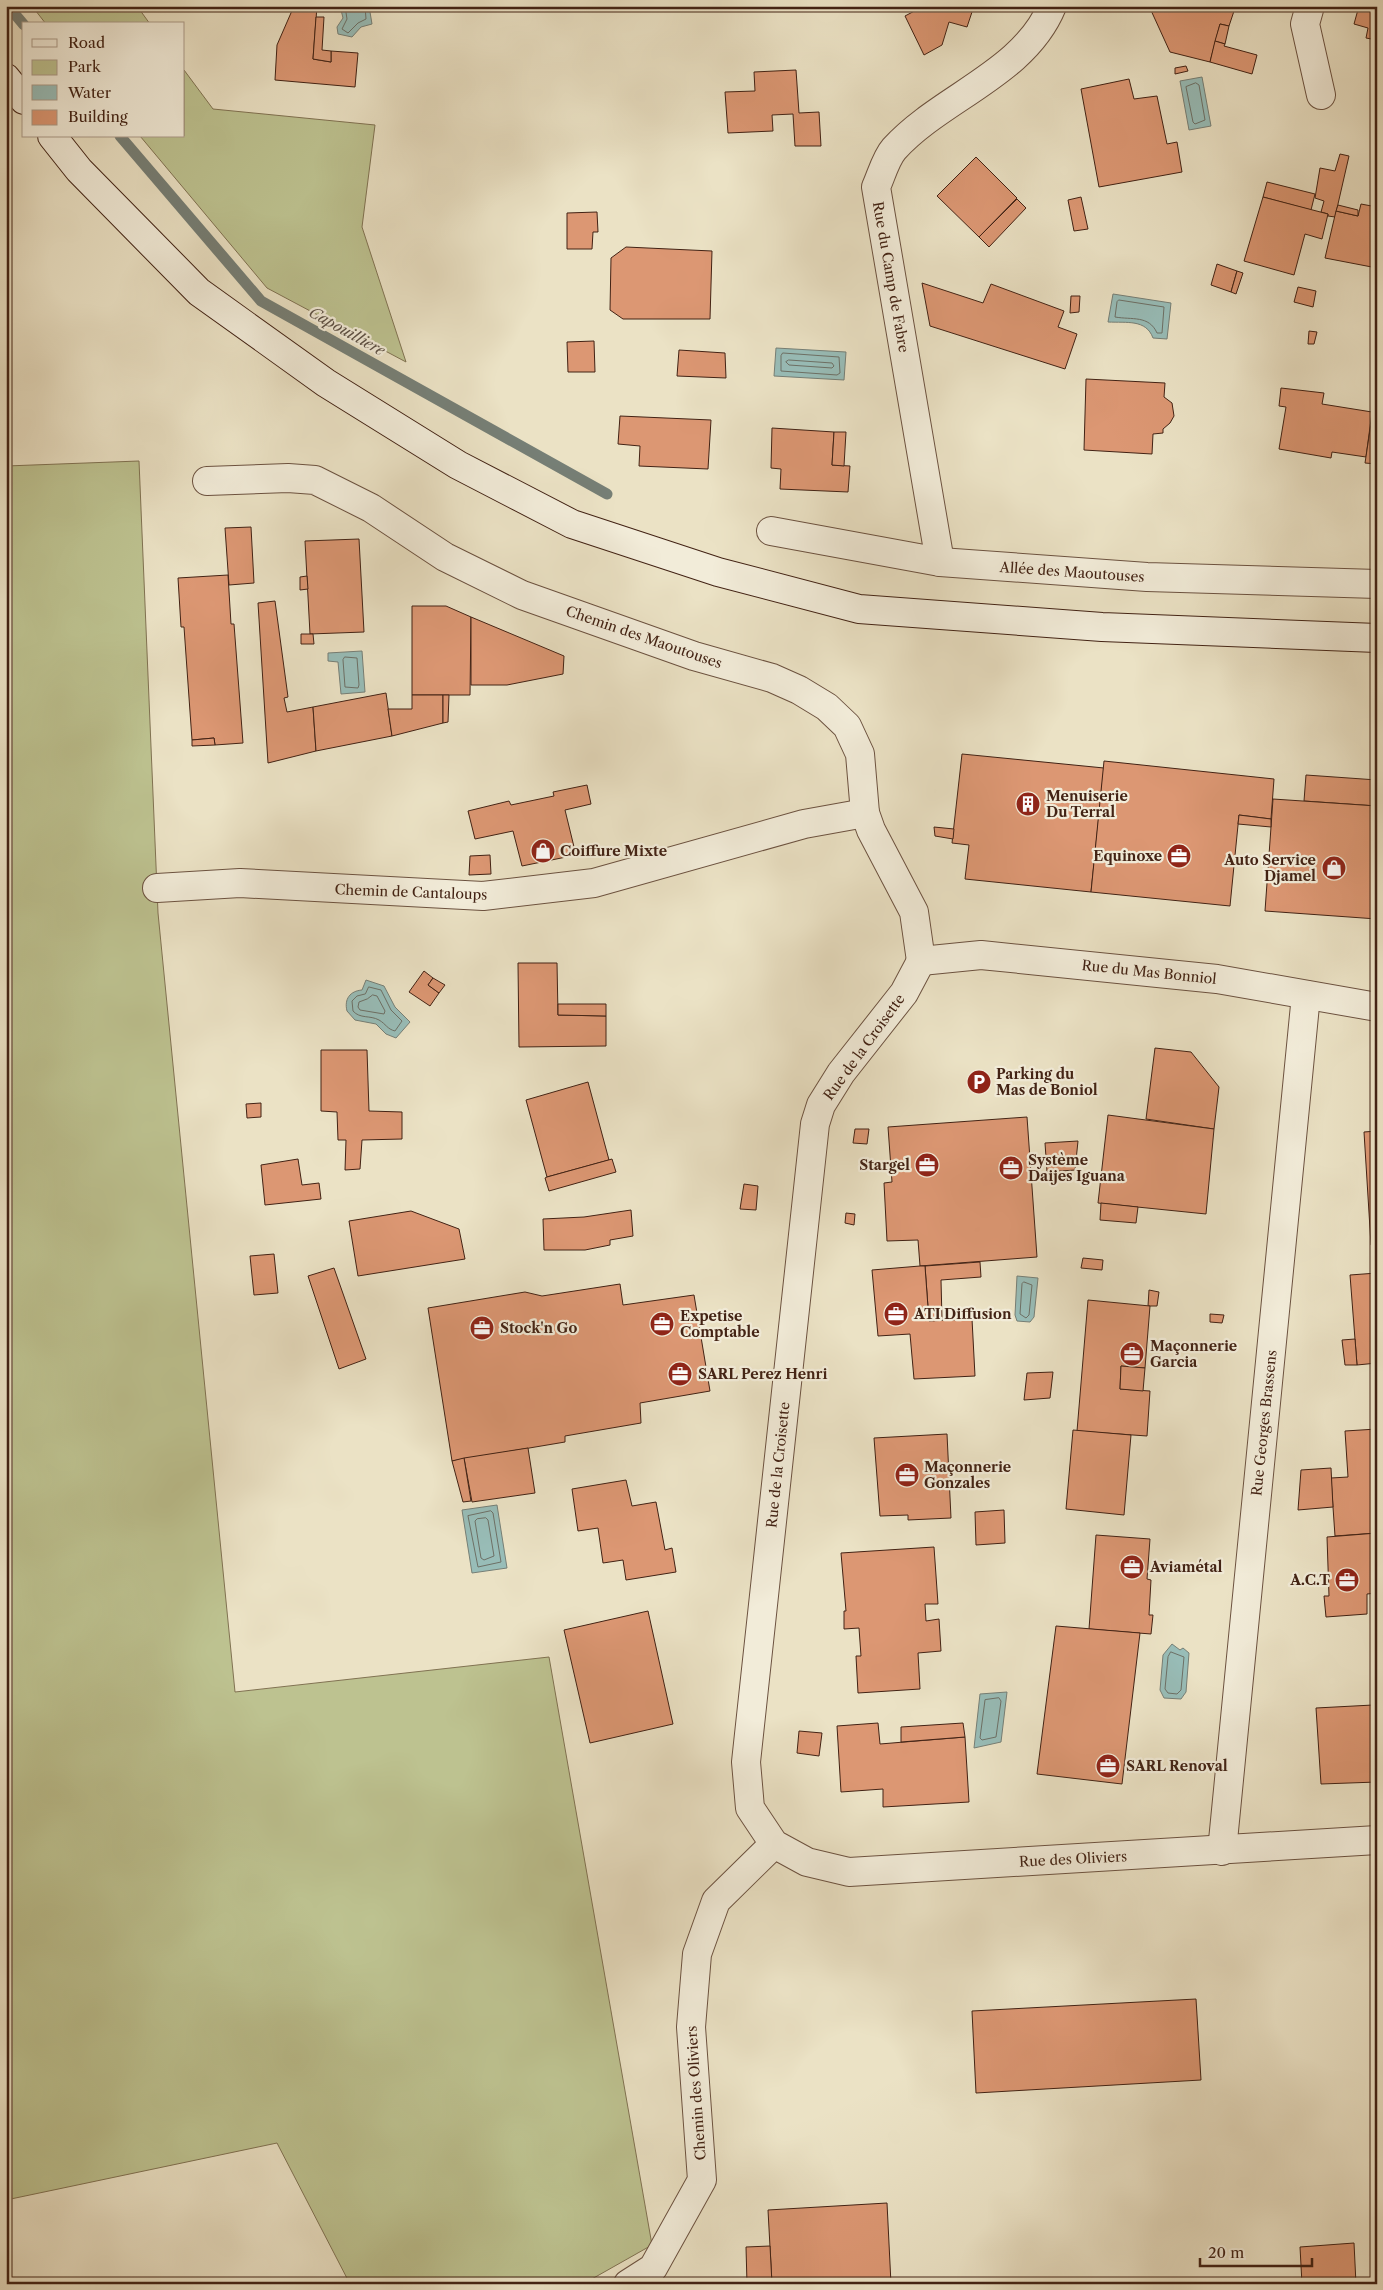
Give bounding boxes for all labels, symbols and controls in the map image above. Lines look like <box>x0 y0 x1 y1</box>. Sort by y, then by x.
legend <box>22 22 185 138</box>
text: Road <box>68 33 105 52</box>
text: Park <box>68 57 102 76</box>
text: Water <box>67 83 112 102</box>
text: Building <box>68 107 128 126</box>
street label: Rue du Camp de Fabre <box>869 200 913 354</box>
water label: Capouilliere <box>306 302 389 360</box>
street label: Allée des Maoutouses <box>998 558 1145 586</box>
street label: Chemin des Maoutouses <box>563 602 725 672</box>
place label: Menuiserie Du Terral <box>1046 787 1128 821</box>
building icon: Menuiserie Du Terral <box>1015 791 1041 817</box>
shop icon: Coiffure Mixte <box>530 838 556 864</box>
place label: Coiffure Mixte <box>560 842 667 860</box>
office icon: Equinoxe <box>1166 843 1192 869</box>
place label: Equinoxe <box>1093 847 1162 865</box>
place label: Auto Service Djamel <box>1223 851 1316 885</box>
shop icon: Auto Service Djamel <box>1321 855 1347 881</box>
street label: Chemin de Cantaloups <box>334 880 488 904</box>
street label: Rue du Mas Bonniol <box>1081 956 1217 988</box>
street label: Rue de la Croisette <box>819 990 909 1104</box>
place label: Parking du Mas de Boniol <box>996 1065 1098 1099</box>
parking icon: Parking du Mas de Boniol <box>966 1069 992 1095</box>
place label: Système Daijes Iguana <box>1028 1151 1126 1185</box>
office icon: Stargel <box>914 1152 940 1178</box>
office icon: Système Daijes Iguana <box>998 1155 1024 1181</box>
place label: Stargel <box>859 1156 910 1174</box>
office icon: ATI Diffusion <box>883 1301 909 1327</box>
place label: ATI Diffusion <box>913 1305 1012 1323</box>
place label: Expetise Comptable <box>680 1307 760 1341</box>
office icon: Expetise Comptable <box>649 1311 675 1337</box>
office icon: Stock'n Go <box>469 1315 495 1341</box>
place label: Stock'n Go <box>500 1319 577 1337</box>
place label: Maçonnerie Garcia <box>1150 1337 1237 1371</box>
office icon: Maçonnerie Garcia <box>1119 1341 1145 1367</box>
street label: Rue Georges Brassens <box>1247 1349 1281 1497</box>
office icon: SARL Perez Henri <box>667 1361 693 1387</box>
place label: SARL Perez Henri <box>698 1365 827 1383</box>
street label: Rue de la Croisette <box>762 1401 794 1529</box>
place label: Maçonnerie Gonzales <box>924 1458 1011 1492</box>
office icon: Maçonnerie Gonzales <box>894 1462 920 1488</box>
office icon: Aviamétal <box>1119 1554 1145 1580</box>
place label: Aviamétal <box>1149 1558 1223 1576</box>
office icon: A.C.T <box>1334 1567 1360 1593</box>
place label: A.C.T <box>1289 1571 1330 1589</box>
office icon: SARL Renoval <box>1095 1753 1121 1779</box>
place label: SARL Renoval <box>1126 1757 1228 1775</box>
street label: Rue des Oliviers <box>1019 1847 1127 1871</box>
street label: Chemin des Oliviers <box>682 2025 710 2161</box>
scale bar <box>1200 2235 1313 2267</box>
text: 20 m <box>1208 2243 1244 2262</box>

